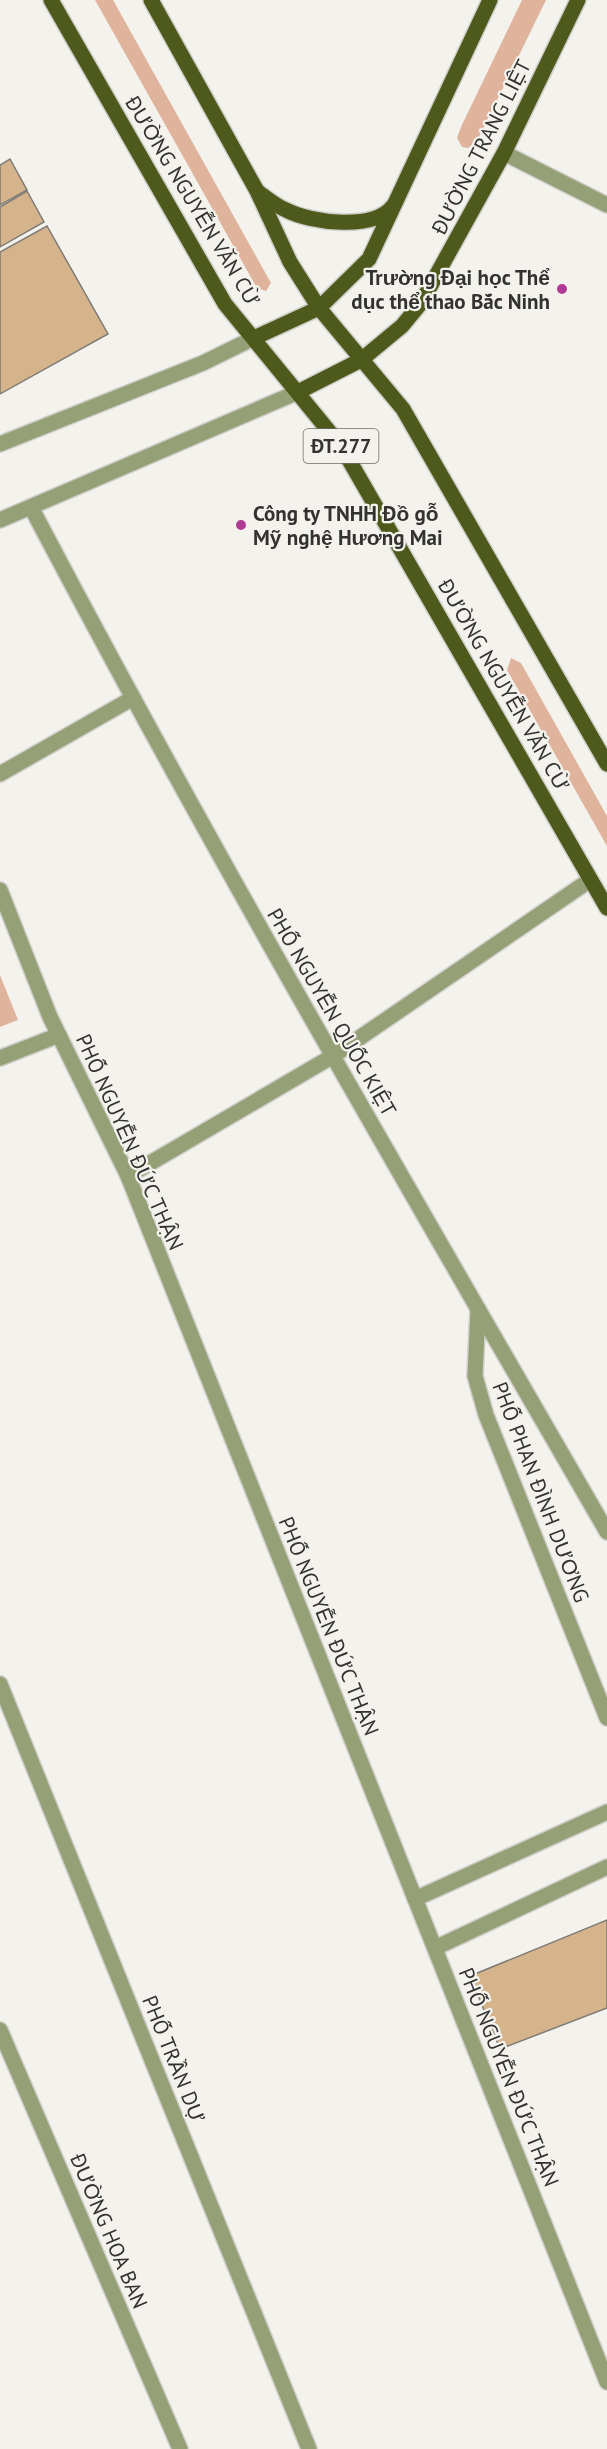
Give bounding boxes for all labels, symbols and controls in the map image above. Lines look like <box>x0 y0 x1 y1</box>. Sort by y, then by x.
street label: ĐƯỜNG TRANG LIỆT <box>425 55 537 240</box>
street label: ĐƯỜNG NGUYỄN VĂN CỪ <box>119 90 267 311</box>
place label: Trường Đại học Thể dục thể thao Bắc Ninh <box>351 264 550 315</box>
marker: Trường Đại học Thể dục thể thao Bắc Ninh <box>555 282 569 296</box>
road number: ĐT.277 <box>304 429 378 463</box>
place label: Công ty TNHH Đồ gỗ Mỹ nghệ Hương Mai <box>253 500 443 551</box>
marker: Công ty TNHH Đồ gỗ Mỹ nghệ Hương Mai <box>234 518 248 532</box>
street label: ĐƯỜNG NGUYỄN VĂN CỪ <box>432 573 576 796</box>
street label: PHỐ NGUYỄN QUỐC KIỆT <box>261 903 403 1121</box>
street label: PHỐ NGUYỄN ĐỨC THẬN <box>70 1030 190 1254</box>
street label: PHỐ PHAN ĐÌNH DƯƠNG <box>486 1378 596 1606</box>
street label: PHỐ NGUYỄN ĐỨC THẬN <box>273 1513 385 1739</box>
street label: PHỐ NGUYỄN ĐỨC THẬN <box>453 1964 565 2190</box>
street label: PHỐ TRẦN DỰ <box>136 1991 212 2127</box>
street label: ĐƯỜNG HOA BAN <box>64 2148 154 2313</box>

